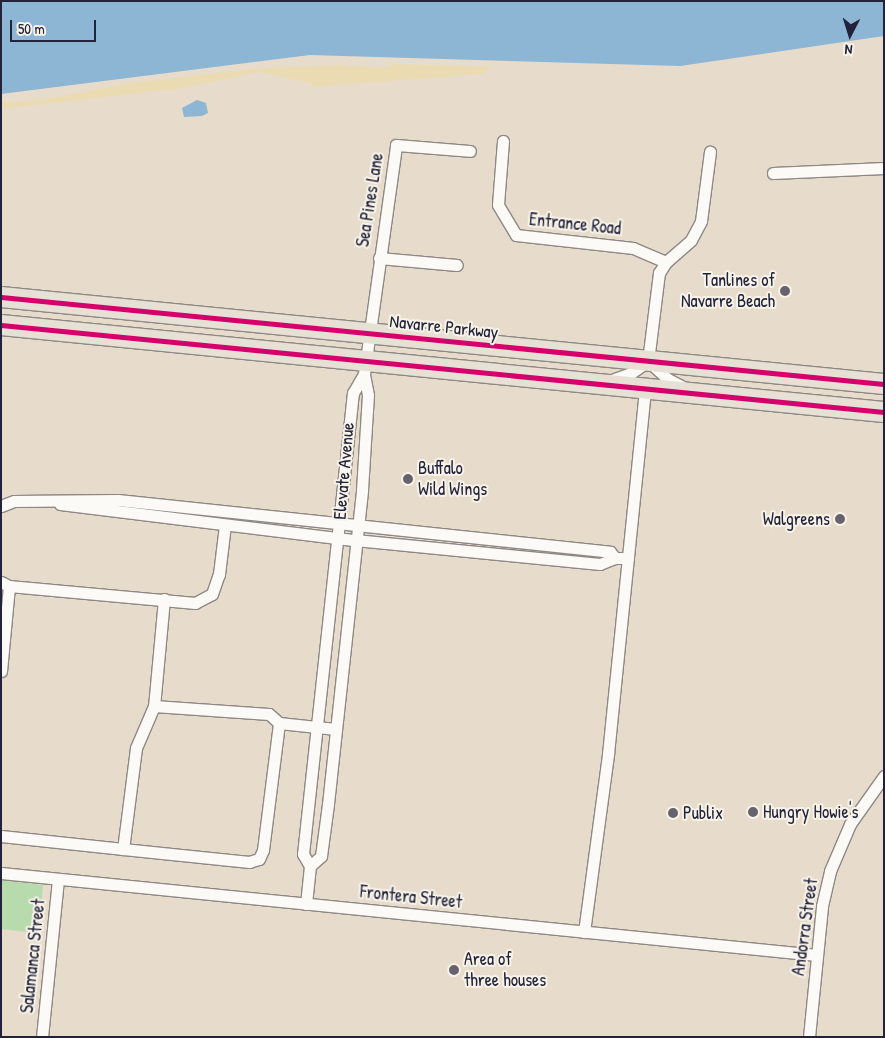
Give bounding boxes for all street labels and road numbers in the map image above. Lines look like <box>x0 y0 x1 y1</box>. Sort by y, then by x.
street label: Sea Pines Lane <box>352 152 388 248</box>
street label: Entrance Road <box>528 208 622 240</box>
street label: Navarre Parkway <box>389 311 499 343</box>
street label: Elevate Avenue <box>329 422 359 520</box>
street label: Andorra Street <box>787 877 823 977</box>
street label: Frontera Street <box>359 881 463 913</box>
street label: Salamanca Street <box>16 898 50 1014</box>

